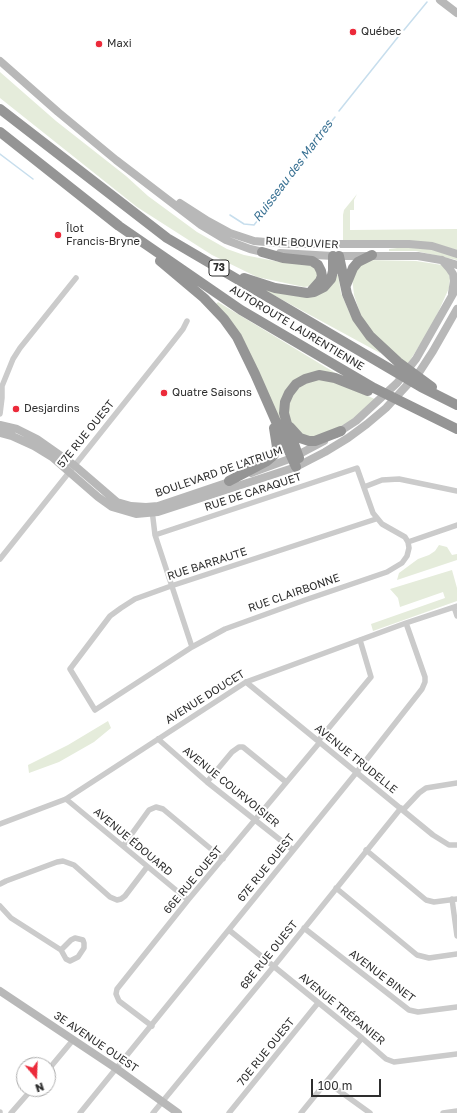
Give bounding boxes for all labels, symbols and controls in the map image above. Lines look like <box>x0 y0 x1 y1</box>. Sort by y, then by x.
place label: Québec <box>361 25 401 39</box>
marker: Québec <box>348 27 358 37</box>
place label: Maxi <box>107 37 132 51</box>
marker: Maxi <box>94 39 104 49</box>
water label: Ruisseau des Martres <box>250 117 336 225</box>
place label: Îlot Francis-Bryne <box>66 222 140 248</box>
marker: Îlot Francis-Bryne <box>53 230 63 240</box>
street label: RUE BOUVIER <box>265 234 339 252</box>
road number: 73 <box>209 260 229 276</box>
street label: AUTOROUTE LAURENTIENNE <box>227 283 367 373</box>
place label: Quatre Saisons <box>172 386 252 400</box>
marker: Quatre Saisons <box>159 388 169 398</box>
street label: 57E RUE OUEST <box>55 398 117 470</box>
place label: Desjardins <box>24 402 80 416</box>
marker: Desjardins <box>11 404 21 414</box>
street label: BOULEVARD DE L'ATRIUM <box>154 444 284 500</box>
street label: RUE DE CARAQUET <box>203 470 303 514</box>
street label: RUE BARRAUTE <box>166 545 248 583</box>
street label: RUE CLAIRBONNE <box>246 571 342 615</box>
street label: AVENUE DOUCET <box>163 667 247 727</box>
street label: AVENUE TRUDELLE <box>312 722 400 796</box>
street label: AVENUE COURVOISIER <box>180 744 282 830</box>
street label: AVENUE ÉDOUARD <box>91 805 175 879</box>
street label: 67E RUE OUEST <box>235 831 297 905</box>
street label: 66E RUE OUEST <box>161 843 225 917</box>
street label: 68E RUE OUEST <box>237 918 301 992</box>
street label: AVENUE BINET <box>346 947 418 1005</box>
street label: AVENUE TRÉPANIER <box>296 970 388 1048</box>
street label: 3E AVENUE OUEST <box>51 1009 141 1075</box>
street label: 70E RUE OUEST <box>235 1015 297 1089</box>
north arrow <box>16 1057 56 1097</box>
scale bar <box>313 1071 383 1097</box>
text: 100 m <box>318 1078 352 1093</box>
text: N <box>34 1080 46 1095</box>

